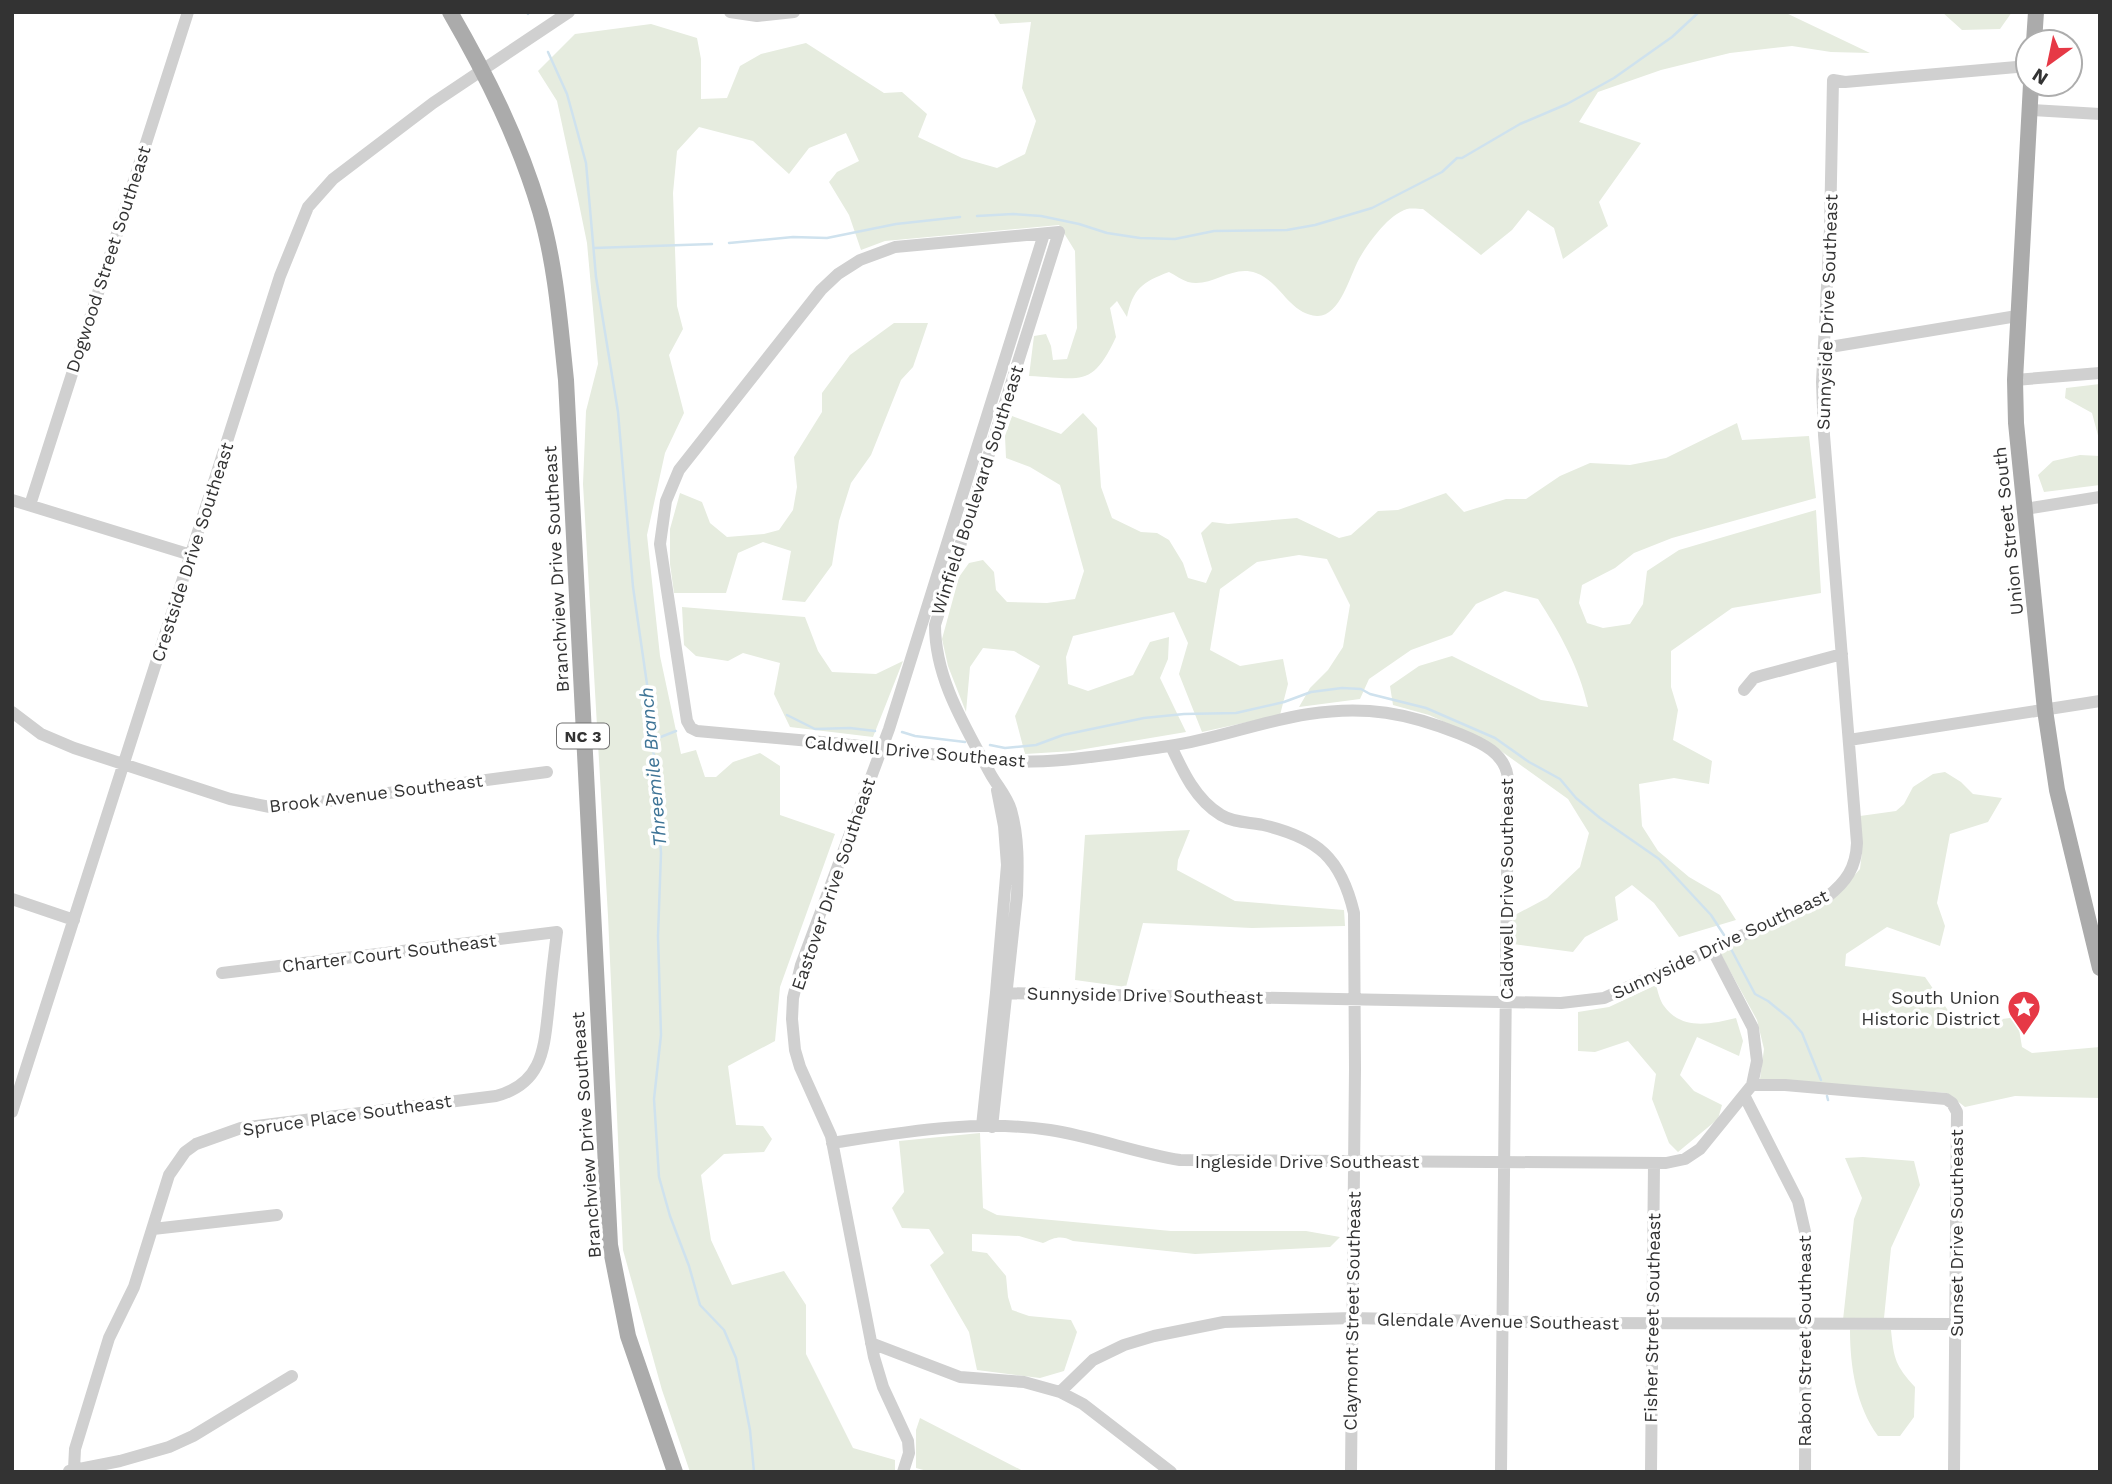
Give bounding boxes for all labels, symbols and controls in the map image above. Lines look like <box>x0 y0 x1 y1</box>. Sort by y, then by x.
north arrow <box>2014 28 2084 98</box>
text: N <box>2028 63 2052 90</box>
street label: Dogwood Street Southeast <box>61 143 155 375</box>
street label: Sunnyside Drive Southeast <box>1812 193 1842 430</box>
street label: Winfield Boulevard Southeast <box>927 362 1027 617</box>
street label: Crestside Drive Southeast <box>147 439 238 664</box>
street label: Branchview Drive Southeast <box>539 445 573 693</box>
street label: Union Street South <box>1989 446 2027 616</box>
water label: Threemile Branch <box>635 686 671 848</box>
road number: NC 3 <box>557 723 609 748</box>
street label: Caldwell Drive Southeast <box>804 731 1027 771</box>
street label: Brook Avenue Southeast <box>268 769 485 817</box>
street label: Eastover Drive Southeast <box>787 775 879 993</box>
street label: Caldwell Drive Southeast <box>1496 778 1517 1000</box>
street label: Sunnyside Drive Southeast <box>1608 884 1832 1003</box>
street label: Charter Court Southeast <box>281 929 498 977</box>
street label: Sunnyside Drive Southeast <box>1027 982 1264 1008</box>
place label: South Union Historic District <box>1861 987 2000 1029</box>
place icon: South Union Historic District <box>2005 988 2043 1037</box>
street label: Branchview Drive Southeast <box>567 1011 605 1259</box>
street label: Spruce Place Southeast <box>241 1090 453 1140</box>
street label: Sunset Drive Southeast <box>1946 1129 1967 1337</box>
street label: Ingleside Drive Southeast <box>1195 1151 1420 1172</box>
street label: Claymont Street Southeast <box>1339 1191 1365 1431</box>
street label: Fisher Street Southeast <box>1640 1212 1664 1423</box>
street label: Rabon Street Southeast <box>1794 1235 1815 1447</box>
street label: Glendale Avenue Southeast <box>1377 1308 1620 1334</box>

